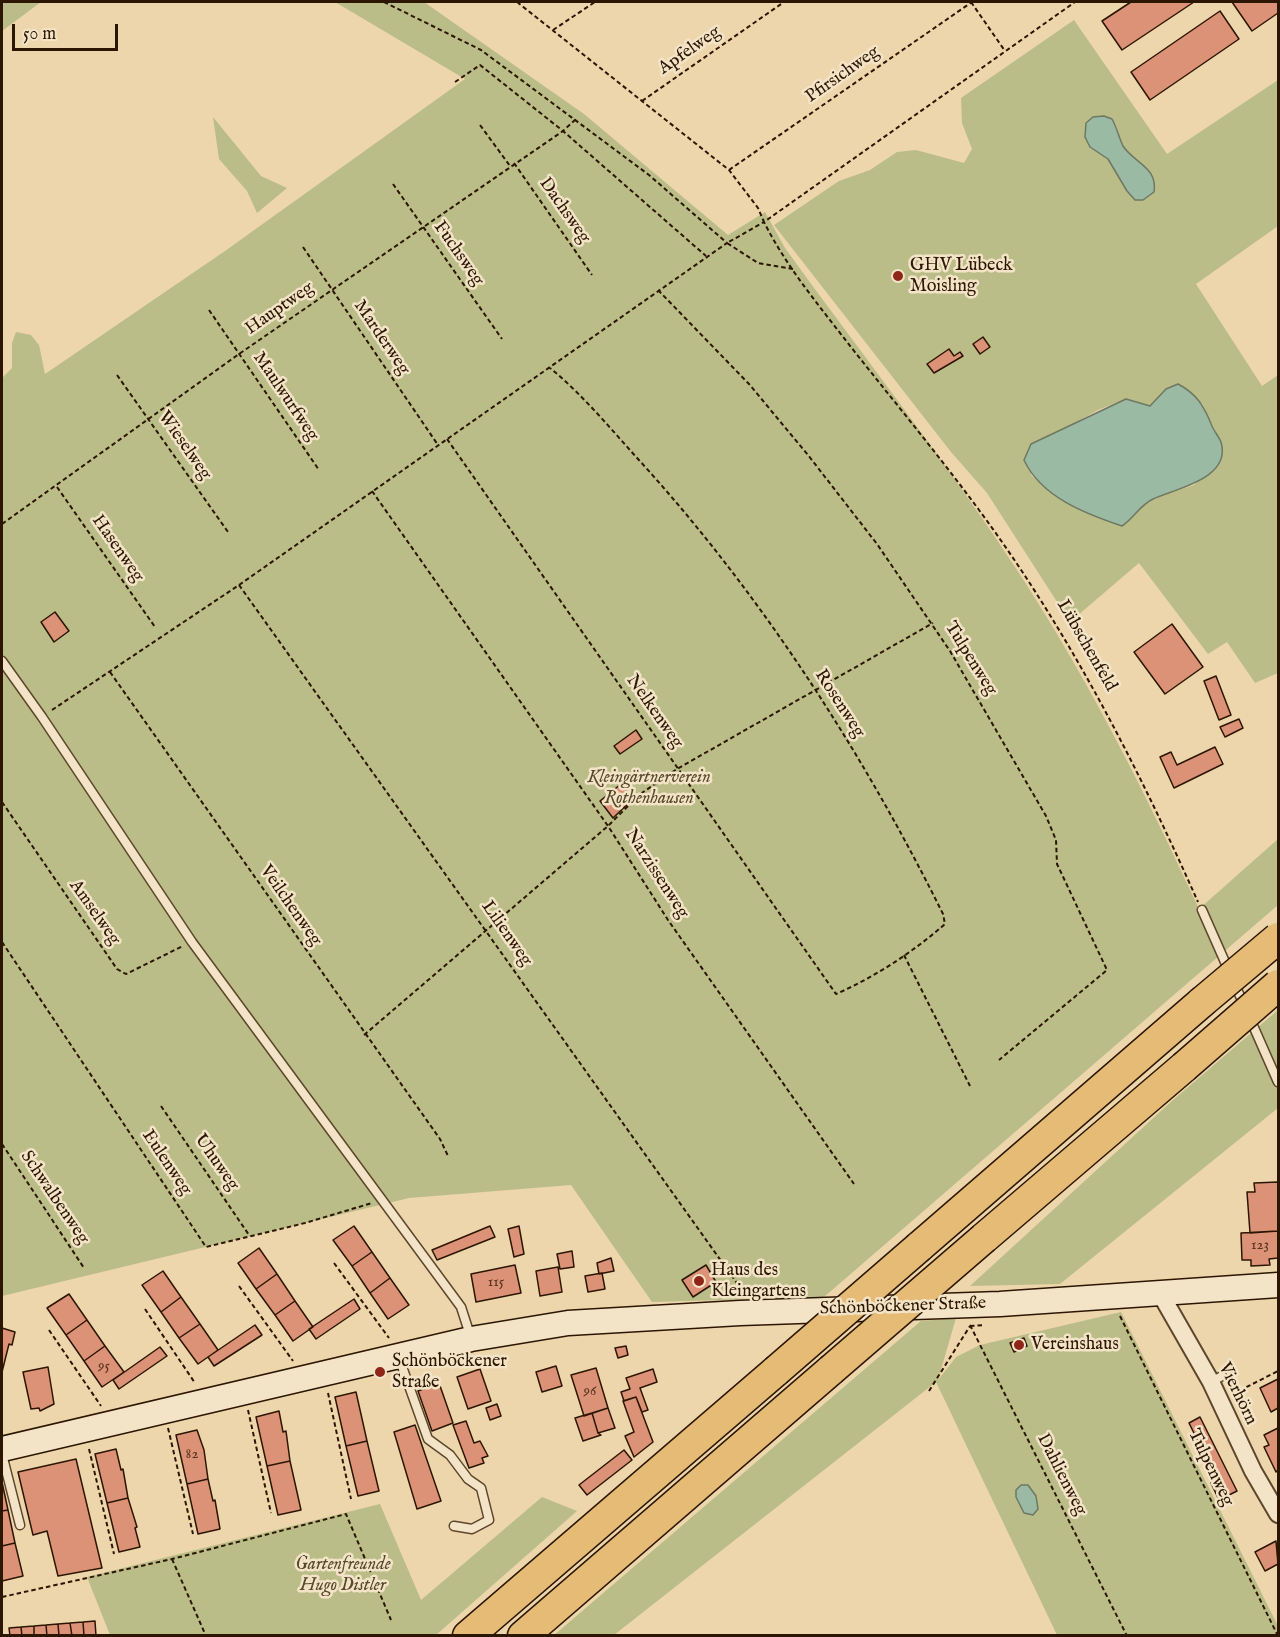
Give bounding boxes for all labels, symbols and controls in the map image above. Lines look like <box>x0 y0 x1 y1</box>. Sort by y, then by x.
scale bar <box>15 12 122 50</box>
street label: Apfelweg <box>655 22 725 80</box>
text: 50 m <box>23 23 56 46</box>
street label: Pfirsichweg <box>802 42 884 108</box>
street label: Dachsweg <box>533 174 595 248</box>
street label: Fuchsweg <box>428 217 488 291</box>
place label: GHV Lübeck Moisling <box>910 255 1013 298</box>
marker: GHV Lübeck Moisling <box>891 269 905 283</box>
street label: Hauptweg <box>242 278 318 340</box>
street label: Marderweg <box>348 296 414 380</box>
street label: Maulwurfweg <box>247 348 323 446</box>
street label: Wieselweg <box>152 407 216 485</box>
street label: Hasenweg <box>86 511 148 587</box>
street label: Lübschenfeld <box>1051 596 1121 696</box>
street label: Tulpenweg <box>939 618 1001 700</box>
street label: Rosenweg <box>809 666 869 742</box>
street label: Nelkenweg <box>621 671 687 753</box>
park label: Kleingärtnerverein Rothenhausen <box>587 767 711 810</box>
street label: Narzissenweg <box>619 825 693 923</box>
street label: Veilchenweg <box>254 862 326 950</box>
street label: Amselweg <box>64 876 124 950</box>
street label: Lilienweg <box>476 897 536 971</box>
street label: Eulenweg <box>136 1126 196 1200</box>
street label: Uhuweg <box>189 1131 243 1195</box>
street label: Schwalbenweg <box>15 1147 93 1249</box>
house number: 123 <box>1251 1237 1269 1255</box>
place label: Haus des Kleingartens <box>711 1260 806 1302</box>
house number: 115 <box>488 1274 504 1292</box>
marker: Haus des Kleingartens <box>692 1274 706 1288</box>
street label: Schönböckener Straße <box>820 1293 986 1321</box>
place label: Vereinshaus <box>1031 1334 1119 1356</box>
marker: Vereinshaus <box>1012 1338 1026 1352</box>
place label: Schönböckener Straße <box>392 1351 507 1394</box>
house number: 95 <box>98 1358 110 1376</box>
street label: Vierhörn <box>1213 1359 1261 1429</box>
marker: Schönböckener Straße <box>373 1365 387 1379</box>
house number: 96 <box>584 1383 596 1401</box>
street label: Tulpenweg <box>1182 1426 1238 1510</box>
street label: Dahlienweg <box>1031 1430 1091 1520</box>
house number: 82 <box>186 1446 198 1464</box>
park label: Gartenfreunde Hugo Distler <box>295 1554 391 1596</box>

